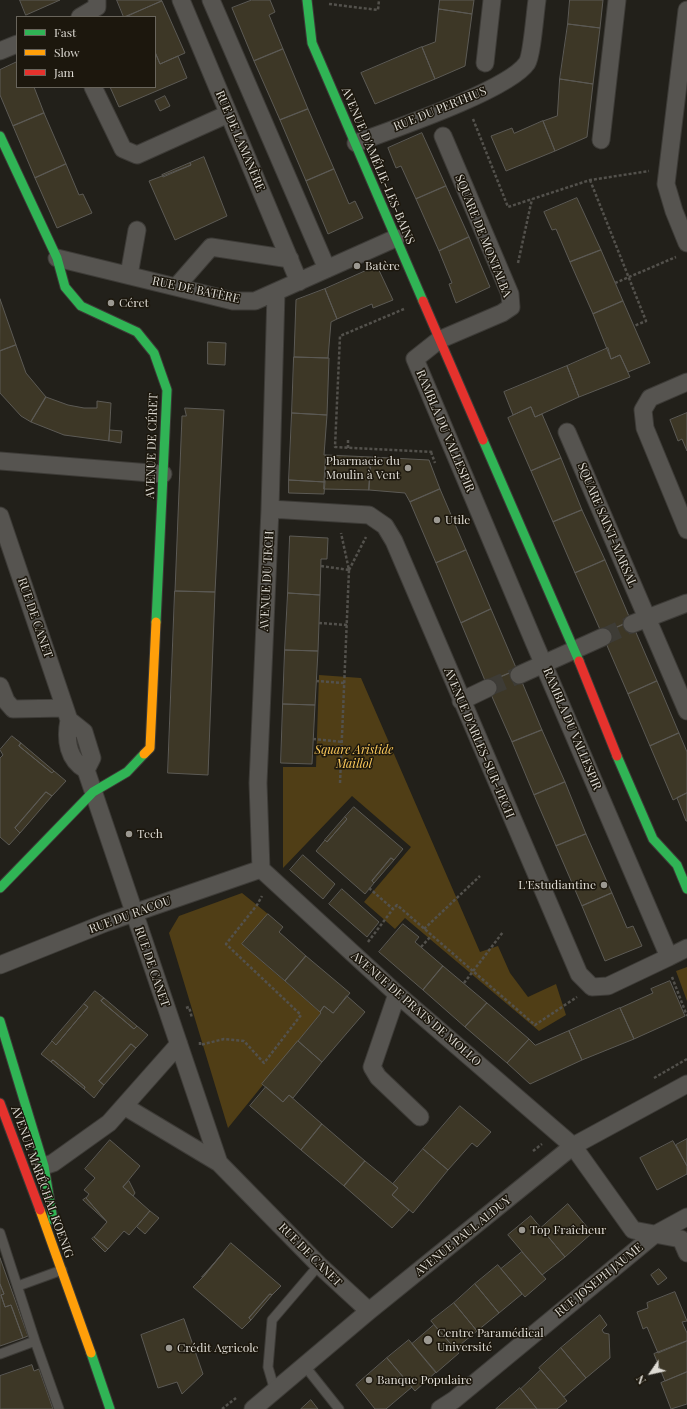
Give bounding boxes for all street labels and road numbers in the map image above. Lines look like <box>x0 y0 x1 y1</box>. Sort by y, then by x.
street label: RUE DU PERTHUS <box>391 84 489 134</box>
street label: AVENUE D'AMÉLIE-LES-BAINS <box>338 85 418 247</box>
street label: RUE DE LAMANÈRE <box>212 88 268 194</box>
street label: SQUARE DE MONTALBA <box>452 172 514 300</box>
street label: RUE DE BATÈRE <box>151 274 241 306</box>
street label: RAMBLA DU VALLESPIR <box>413 368 477 494</box>
street label: AVENUE DE CÉRET <box>143 393 161 499</box>
street label: SQUARE SAINT-MARSAL <box>574 461 640 589</box>
street label: AVENUE DU TECH <box>257 530 277 632</box>
street label: RUE DE CANET <box>15 576 55 660</box>
street label: AVENUE D'ARLES-SUR-TECH <box>441 666 517 820</box>
street label: RAMBLA DU VALLESPIR <box>540 666 604 792</box>
street label: RUE DU RACOU <box>87 893 173 937</box>
street label: RUE DE CANET <box>132 925 172 1009</box>
street label: AVENUE DE PRATS DE MOLLO <box>348 949 484 1069</box>
street label: AVENUE MARÉCHAL KOENIG <box>8 1104 76 1260</box>
street label: AVENUE PAUL ALDUY <box>412 1193 514 1279</box>
street label: RUE DE CANET <box>275 1220 345 1290</box>
street label: RUE JOSEPH JAUME <box>552 1240 646 1320</box>

